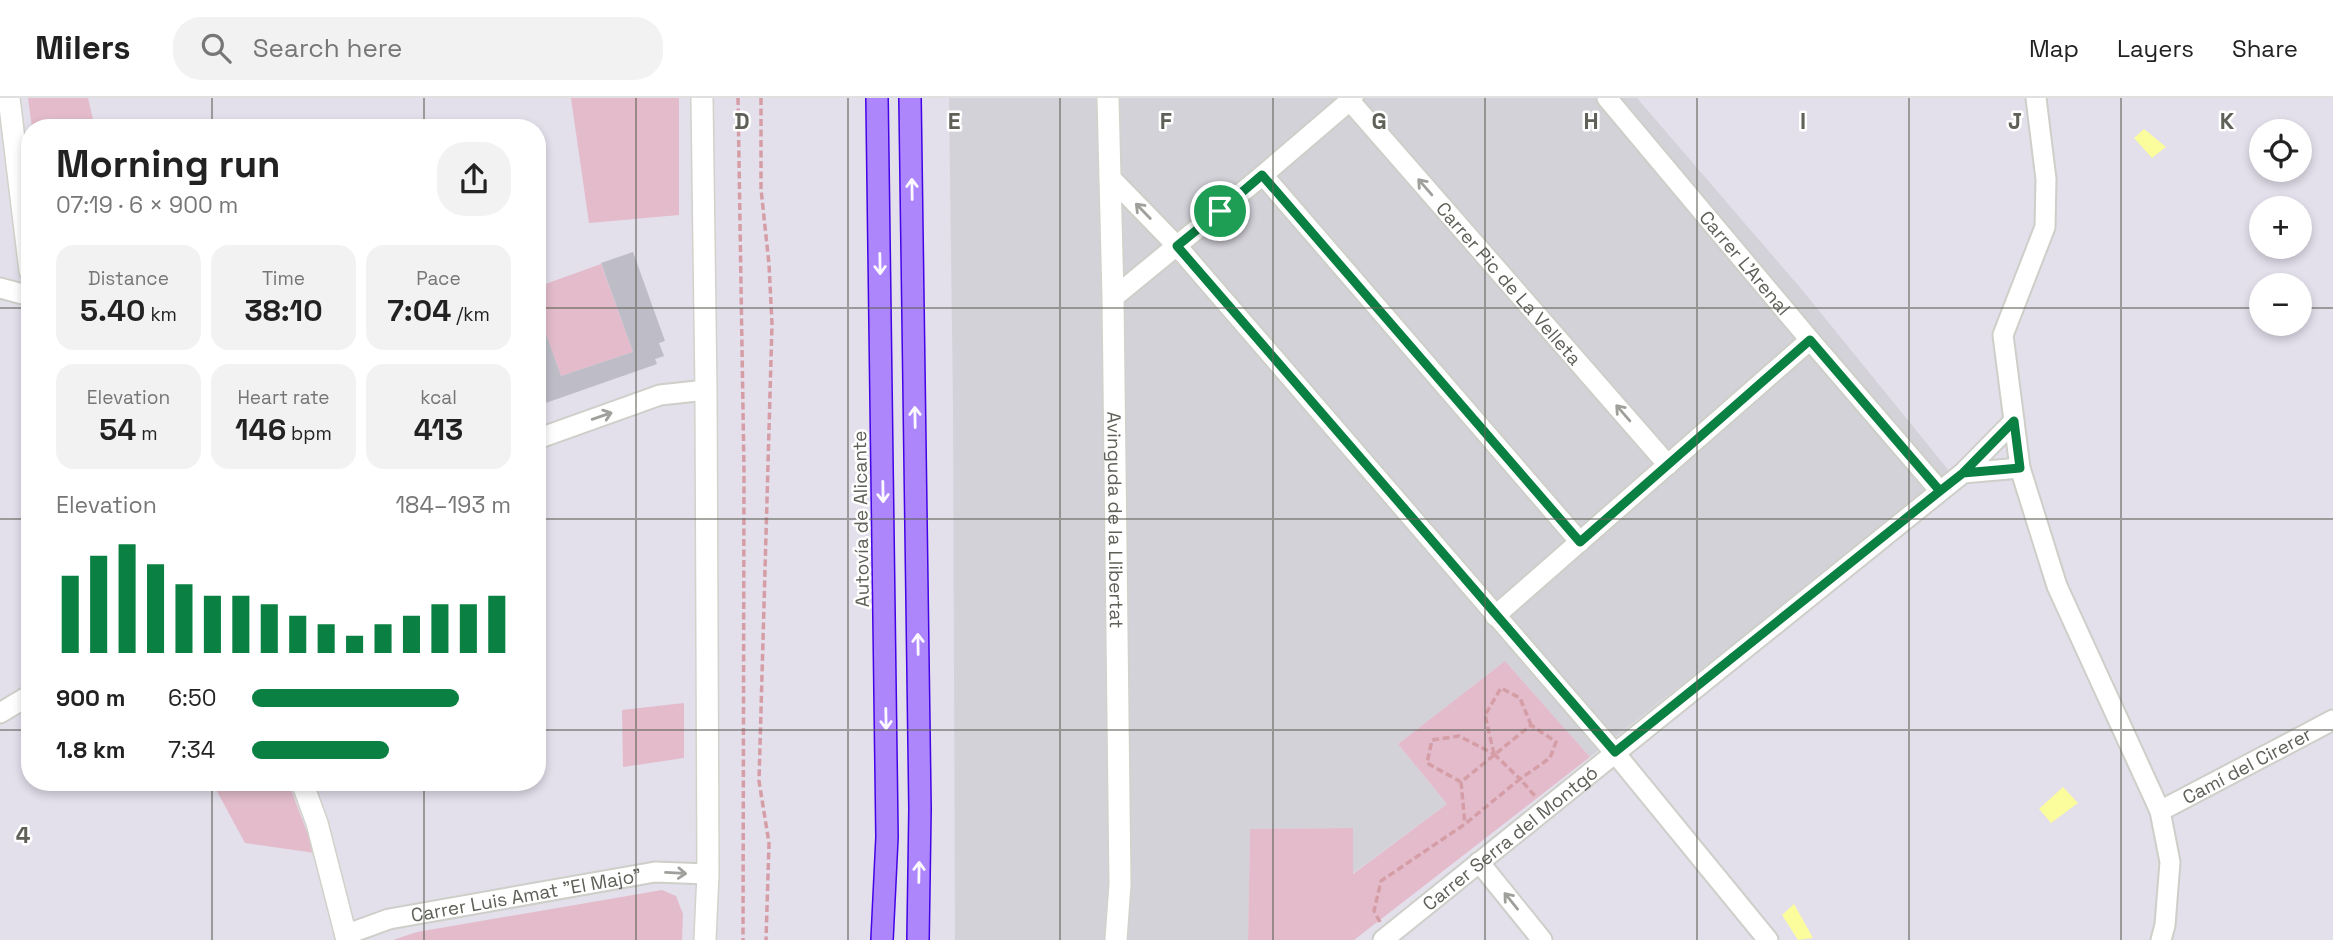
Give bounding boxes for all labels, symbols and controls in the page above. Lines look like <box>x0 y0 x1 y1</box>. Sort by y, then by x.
search box <box>173 17 663 80</box>
text: Milers <box>35 27 131 69</box>
icon: search <box>197 29 235 67</box>
text: Search here <box>253 31 403 65</box>
text: Map <box>2029 33 2079 64</box>
text: Layers <box>2117 33 2194 64</box>
text: Share <box>2232 33 2298 64</box>
text: D <box>734 106 750 136</box>
text: E <box>948 106 960 136</box>
text: F <box>1160 106 1172 136</box>
text: G <box>1371 106 1387 136</box>
text: H <box>1583 106 1599 136</box>
text: I <box>1800 106 1806 136</box>
text: J <box>2008 106 2022 136</box>
text: K <box>2220 106 2235 136</box>
map controls <box>2249 119 2312 336</box>
button: locate <box>2249 119 2312 182</box>
text: Morning run <box>56 140 281 188</box>
button: share <box>437 142 511 216</box>
one-way arrow <box>905 178 919 201</box>
one-way arrow <box>1417 178 1433 196</box>
pin <box>1190 181 1250 241</box>
text: 07:19 · 6 × 900 m <box>56 190 238 220</box>
icon: arrive <box>1201 192 1239 230</box>
street label: Carrer Pic de La Velleta <box>1431 196 1588 370</box>
button: + <box>2249 196 2312 259</box>
one-way arrow <box>1134 203 1151 220</box>
street label: Carrer L'Arenal <box>1694 205 1796 320</box>
one-way arrow <box>873 252 887 275</box>
text: Distance <box>88 266 169 291</box>
text: Time <box>262 266 305 291</box>
text: Pace <box>416 266 461 291</box>
button: − <box>2249 273 2312 336</box>
text: 5.40 <box>80 291 146 330</box>
text: 38:10 <box>244 291 323 330</box>
text: 7:04 <box>387 291 451 330</box>
text: km <box>146 302 177 327</box>
text: /km <box>451 302 490 327</box>
text: Elevation <box>87 385 170 410</box>
text: Heart rate <box>237 385 330 410</box>
text: kcal <box>420 385 457 410</box>
one-way arrow <box>1615 405 1631 423</box>
one-way arrow <box>909 406 922 429</box>
one-way arrow <box>590 409 612 421</box>
text: 54 <box>99 410 136 449</box>
text: 146 <box>235 410 286 449</box>
text: 413 <box>414 410 463 449</box>
street label: Avinguda de la Llibertat <box>1102 411 1129 629</box>
text: m <box>136 421 158 446</box>
text: bpm <box>286 421 332 446</box>
street label: Autovía de Alicante <box>847 430 875 608</box>
one-way arrow <box>877 480 890 503</box>
text: Elevation <box>56 490 157 520</box>
text: 184–193 m <box>395 490 511 520</box>
one-way arrow <box>911 633 925 656</box>
text: 900 m <box>56 683 126 713</box>
text: 6:50 <box>168 683 216 713</box>
one-way arrow <box>879 707 893 730</box>
street label: Camí del Cirerer <box>2178 721 2316 810</box>
text: 1.8 km <box>56 735 126 765</box>
text: 7:34 <box>168 735 215 765</box>
street label: Carrer Serra del Montgó <box>1417 760 1603 916</box>
text: 4 <box>16 820 31 850</box>
one-way arrow <box>912 861 926 884</box>
street label: Carrer Luis Amat "El Majo" <box>409 862 643 927</box>
one-way arrow <box>664 866 687 879</box>
one-way arrow <box>1503 893 1518 911</box>

